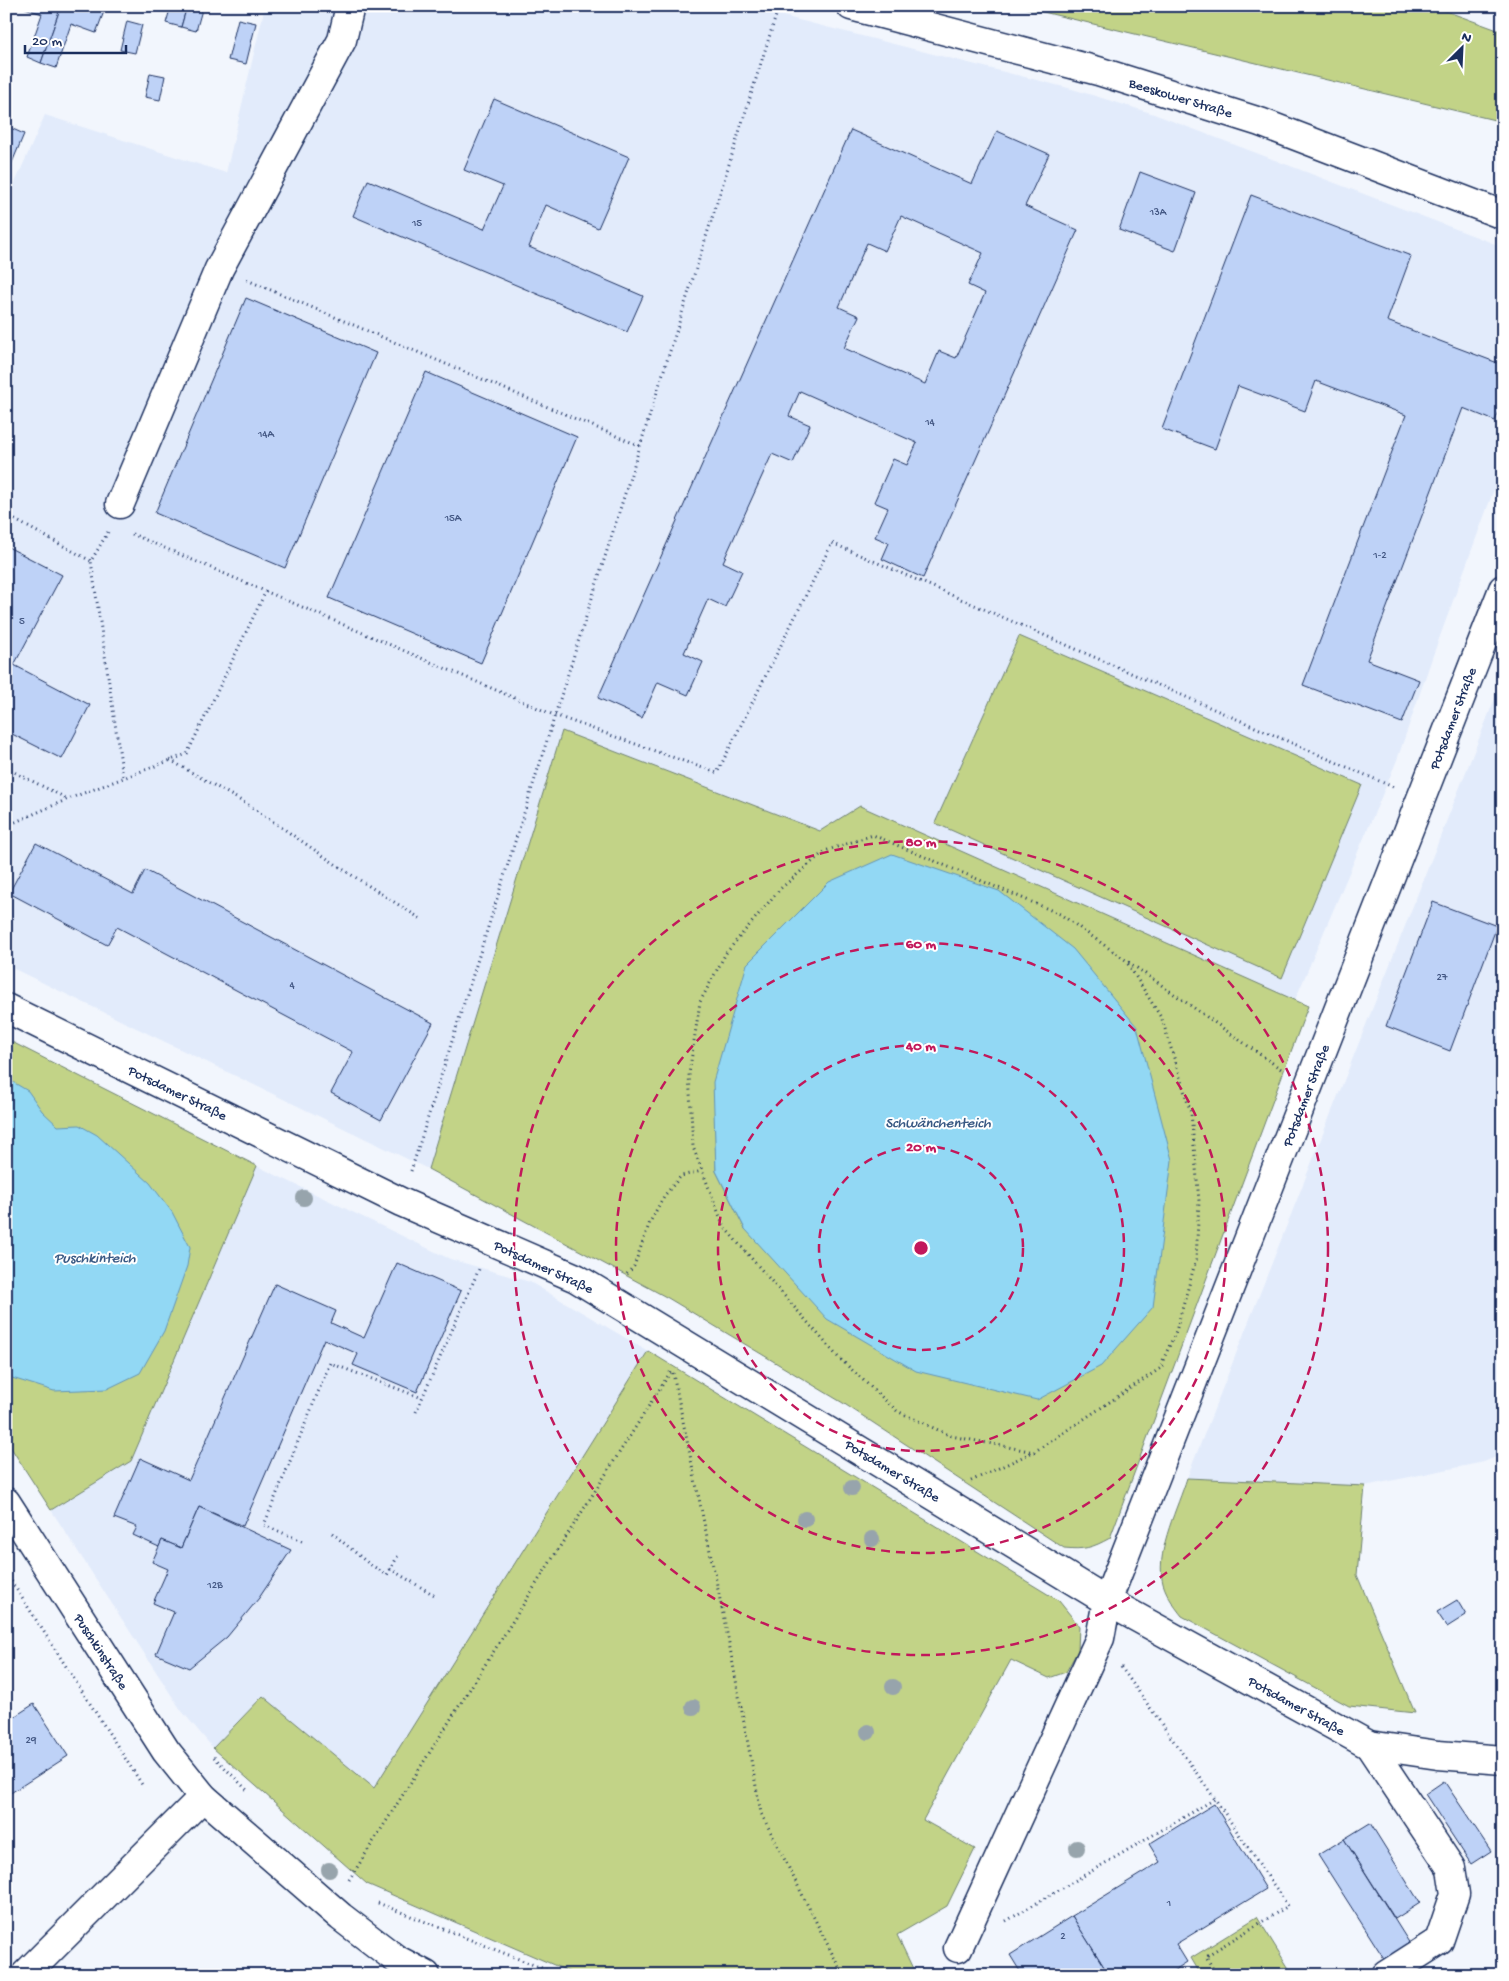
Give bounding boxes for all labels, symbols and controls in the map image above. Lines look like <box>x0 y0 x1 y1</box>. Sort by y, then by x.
scale bar <box>25 22 126 54</box>
north arrow <box>1436 22 1486 72</box>
text: N <box>1459 29 1474 48</box>
text: 20 m <box>32 33 62 51</box>
street label: Beeskower Straße <box>1126 75 1235 123</box>
house number: 13A <box>1149 207 1167 219</box>
house number: 15 <box>411 218 422 230</box>
house number: 14 <box>924 417 936 429</box>
house number: 14A <box>257 429 275 441</box>
house number: 15A <box>444 513 462 525</box>
house number: 1-2 <box>1372 550 1387 562</box>
house number: 5 <box>19 616 25 628</box>
street label: Potsdamer Straße <box>1427 665 1482 773</box>
text: 80 m <box>906 834 937 852</box>
text: 60 m <box>906 936 937 954</box>
house number: 27 <box>1436 972 1448 984</box>
house number: 4 <box>289 980 295 992</box>
text: 40 m <box>905 1038 936 1056</box>
street label: Potsdamer Straße <box>1280 1042 1335 1150</box>
street label: Potsdamer Straße <box>124 1063 230 1126</box>
water label: Schwänchenteich <box>885 1115 992 1133</box>
text: 20 m <box>906 1139 936 1157</box>
street label: Potsdamer Straße <box>490 1237 596 1299</box>
centre of rings <box>912 1239 930 1257</box>
water label: Puschkinteich <box>54 1250 137 1268</box>
street label: Potsdamer Straße <box>840 1437 943 1508</box>
house number: 12B <box>206 1580 223 1592</box>
street label: Puschkinstraße <box>69 1610 131 1694</box>
street label: Potsdamer Straße <box>1244 1673 1348 1741</box>
house number: 29 <box>26 1735 37 1747</box>
house number: 1 <box>1166 1898 1171 1910</box>
house number: 2 <box>1060 1931 1066 1943</box>

